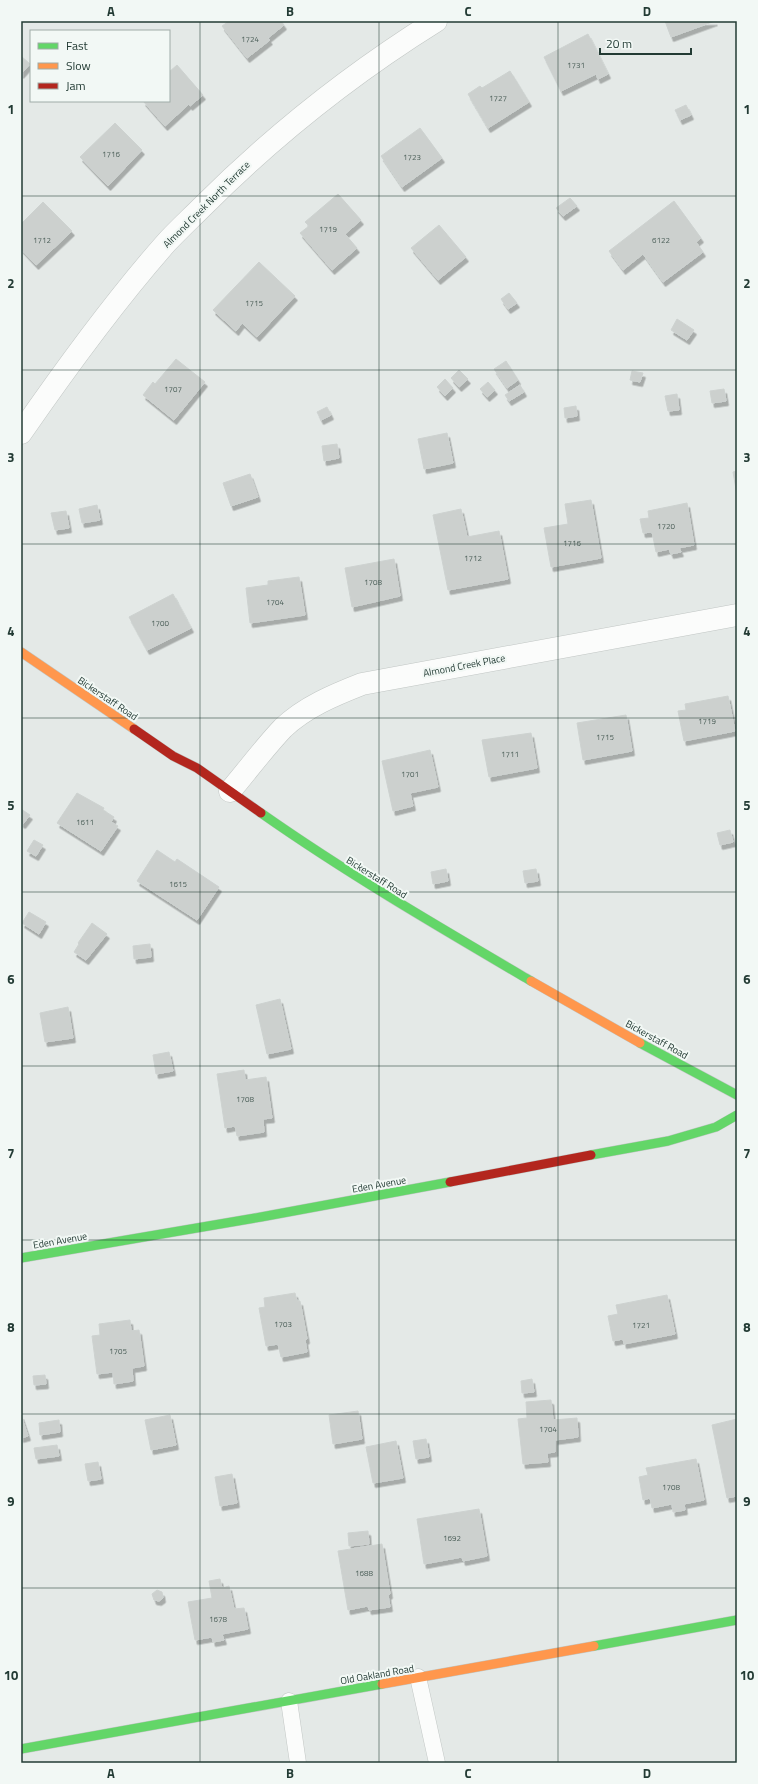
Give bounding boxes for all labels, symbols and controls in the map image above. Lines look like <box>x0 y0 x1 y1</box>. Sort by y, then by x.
text: A <box>107 1 115 21</box>
text: B <box>286 1 294 21</box>
text: C <box>464 1 472 21</box>
text: D <box>643 1 651 21</box>
legend <box>30 30 170 102</box>
scale bar <box>600 30 691 56</box>
house number: 1724 <box>241 33 259 45</box>
text: 20 m <box>606 34 632 53</box>
text: Fast <box>66 36 89 55</box>
text: Slow <box>66 56 91 75</box>
house number: 1731 <box>567 59 585 71</box>
text: Jam <box>66 76 86 95</box>
house number: 1727 <box>489 92 507 104</box>
text: 1 <box>7 99 15 119</box>
text: 1 <box>743 99 751 119</box>
house number: 1716 <box>102 148 120 160</box>
house number: 1723 <box>403 151 421 163</box>
street label: Almond Creek North Terrace <box>159 157 253 251</box>
house number: 1719 <box>319 223 337 235</box>
house number: 1712 <box>33 234 51 246</box>
house number: 6122 <box>652 234 670 246</box>
text: 2 <box>7 273 15 293</box>
text: 2 <box>743 273 751 293</box>
house number: 1715 <box>245 297 263 309</box>
house number: 1707 <box>164 383 182 395</box>
text: 3 <box>7 447 15 467</box>
text: 3 <box>743 447 751 467</box>
house number: 1720 <box>657 520 675 532</box>
house number: 1716 <box>563 537 581 549</box>
house number: 1712 <box>464 552 482 564</box>
house number: 1708 <box>364 576 382 588</box>
house number: 1704 <box>266 596 284 608</box>
house number: 1700 <box>151 617 169 629</box>
text: 4 <box>7 621 15 641</box>
text: 4 <box>743 621 751 641</box>
street label: Almond Creek Place <box>422 650 506 681</box>
street label: Bickerstaff Road <box>75 673 141 724</box>
house number: 1719 <box>698 715 716 727</box>
house number: 1715 <box>596 731 614 743</box>
house number: 1711 <box>501 748 519 760</box>
house number: 1701 <box>401 768 419 780</box>
text: 5 <box>7 795 15 815</box>
text: 5 <box>743 795 751 815</box>
house number: 1611 <box>76 816 94 828</box>
street label: Bickerstaff Road <box>343 853 410 902</box>
house number: 1615 <box>169 878 187 890</box>
text: 6 <box>7 969 15 989</box>
text: 6 <box>743 969 751 989</box>
street label: Bickerstaff Road <box>623 1016 691 1063</box>
house number: 1708 <box>236 1093 254 1105</box>
text: 7 <box>7 1143 15 1163</box>
text: 7 <box>743 1143 751 1163</box>
street label: Eden Avenue <box>351 1172 407 1197</box>
street label: Eden Avenue <box>32 1228 88 1253</box>
text: 8 <box>7 1317 15 1337</box>
text: 8 <box>743 1317 751 1337</box>
house number: 1703 <box>274 1318 292 1330</box>
house number: 1721 <box>632 1319 650 1331</box>
house number: 1705 <box>109 1345 127 1357</box>
house number: 1704 <box>539 1423 557 1435</box>
house number: 1708 <box>662 1481 680 1493</box>
text: 9 <box>7 1491 15 1511</box>
text: 9 <box>743 1491 751 1511</box>
house number: 1692 <box>443 1532 461 1544</box>
house number: 1688 <box>355 1567 373 1579</box>
house number: 1678 <box>209 1613 227 1625</box>
street label: Old Oakland Road <box>339 1661 415 1688</box>
text: 10 <box>4 1665 18 1685</box>
text: 10 <box>740 1665 754 1685</box>
text: A <box>107 1763 115 1783</box>
text: B <box>286 1763 294 1783</box>
text: C <box>464 1763 472 1783</box>
text: D <box>643 1763 651 1783</box>

